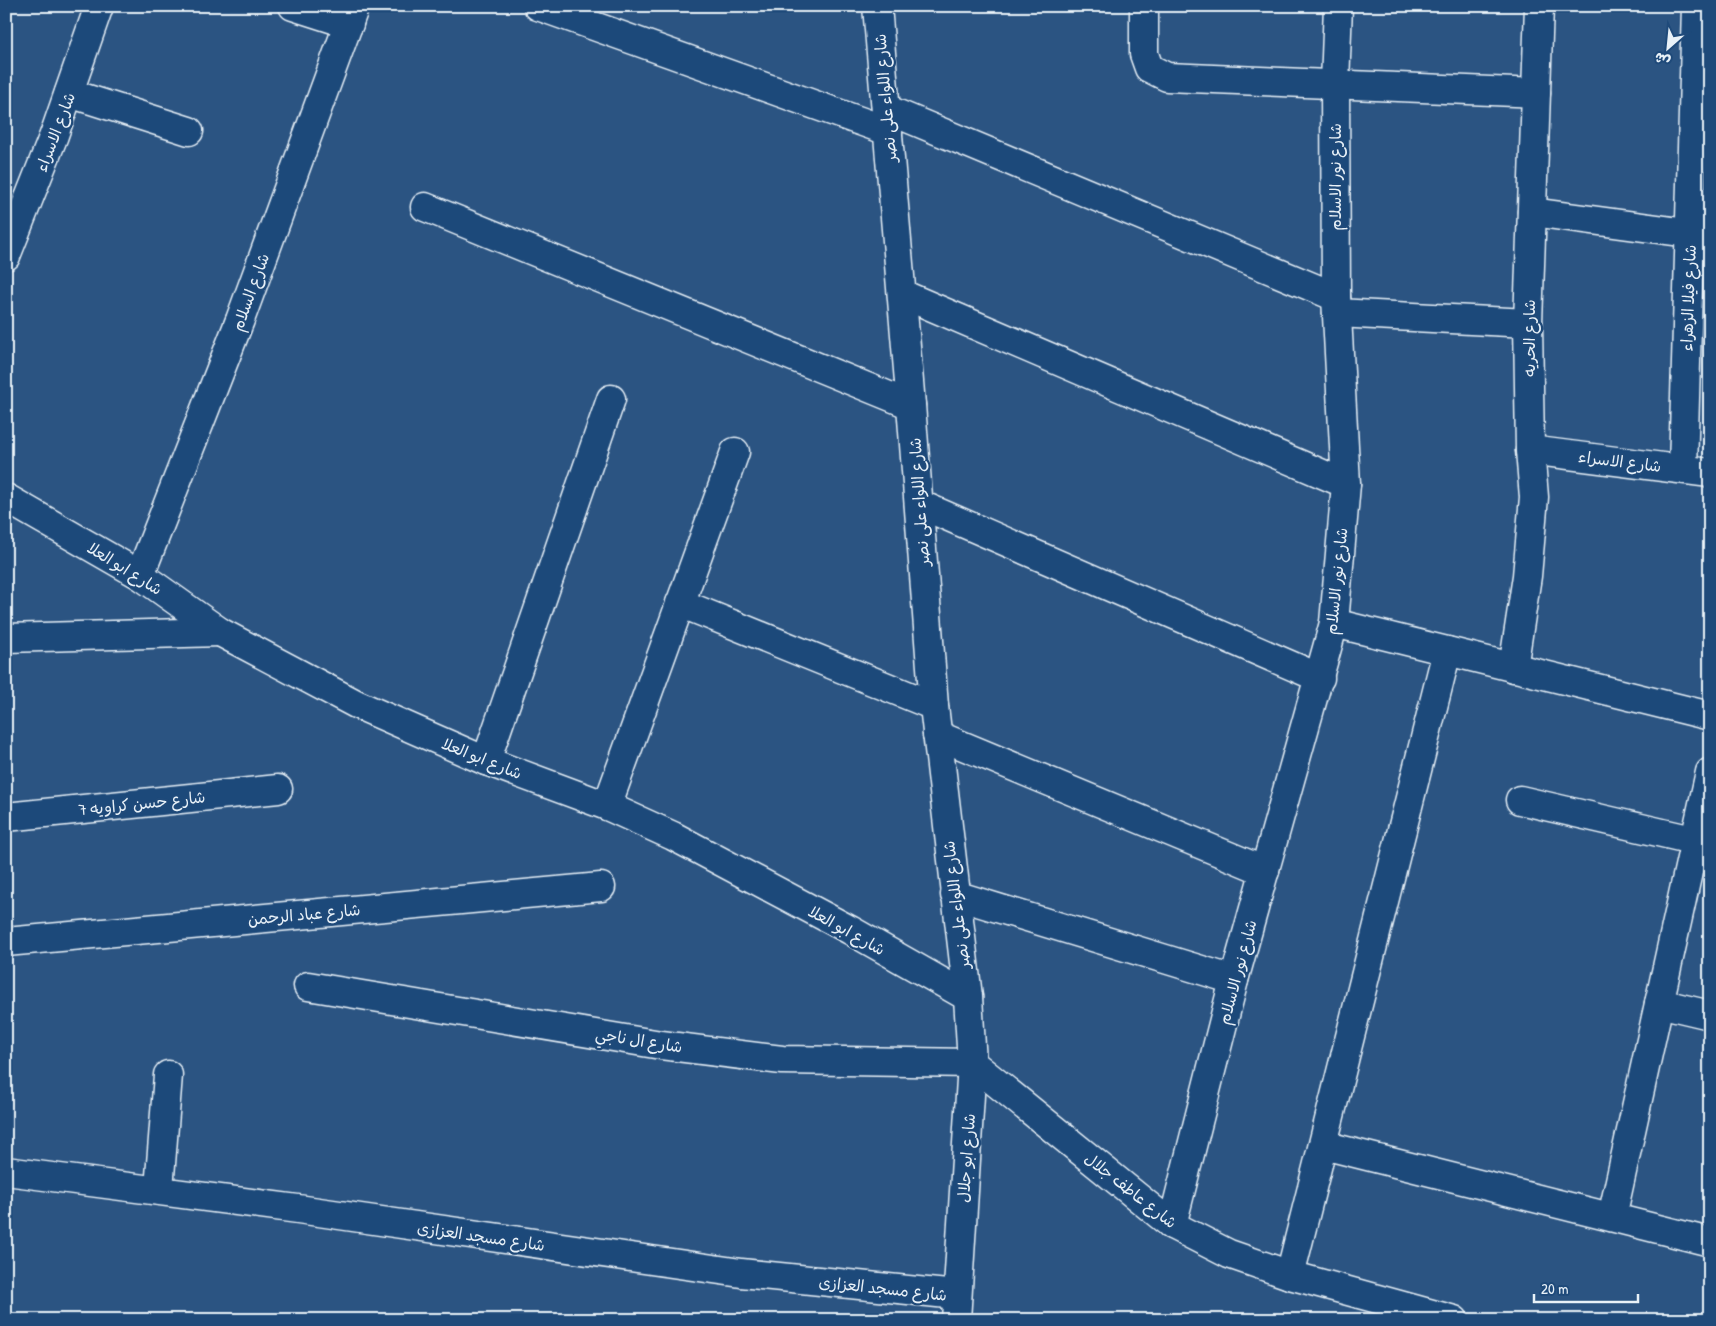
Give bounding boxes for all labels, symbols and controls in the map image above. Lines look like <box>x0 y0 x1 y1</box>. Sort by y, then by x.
north arrow <box>1644 22 1694 72</box>
street label: شارع اللواء على نصر <box>868 33 903 165</box>
text: ش <box>1651 48 1673 72</box>
street label: شارع الاسراء <box>30 89 81 175</box>
street label: شارع نور الاسلام <box>1324 123 1348 231</box>
street label: شارع فيلا الزهراء <box>1675 244 1702 352</box>
street label: شارع السلام <box>226 250 276 335</box>
street label: شارع الحريه <box>1518 299 1541 377</box>
street label: شارع اللواء على نصر <box>904 437 936 569</box>
street label: شارع الاسراء <box>1577 445 1663 478</box>
street label: شارع نور الاسلام <box>1319 526 1355 636</box>
street label: شارع ابو العلا <box>83 536 167 601</box>
street label: شارع ابو العلا <box>438 732 525 785</box>
street label: شارع حسن كراويه 7 <box>78 785 207 822</box>
street label: شارع اللواء على نصر <box>937 840 976 972</box>
street label: شارع عباد الرحمن <box>247 898 361 931</box>
street label: شارع ابو العلا <box>804 900 889 961</box>
street label: شارع نور الاسلام <box>1212 917 1263 1027</box>
street label: شارع ال ناجي <box>593 1022 684 1062</box>
street label: شارع ابو جلال <box>952 1113 981 1203</box>
street label: شارع عاطف جلال <box>1080 1147 1182 1234</box>
street label: شارع مسجد العزازى <box>416 1216 546 1257</box>
street label: شارع مسجد العزازى <box>818 1270 948 1307</box>
scale bar <box>1534 1271 1637 1303</box>
text: 20 m <box>1541 1278 1568 1299</box>

